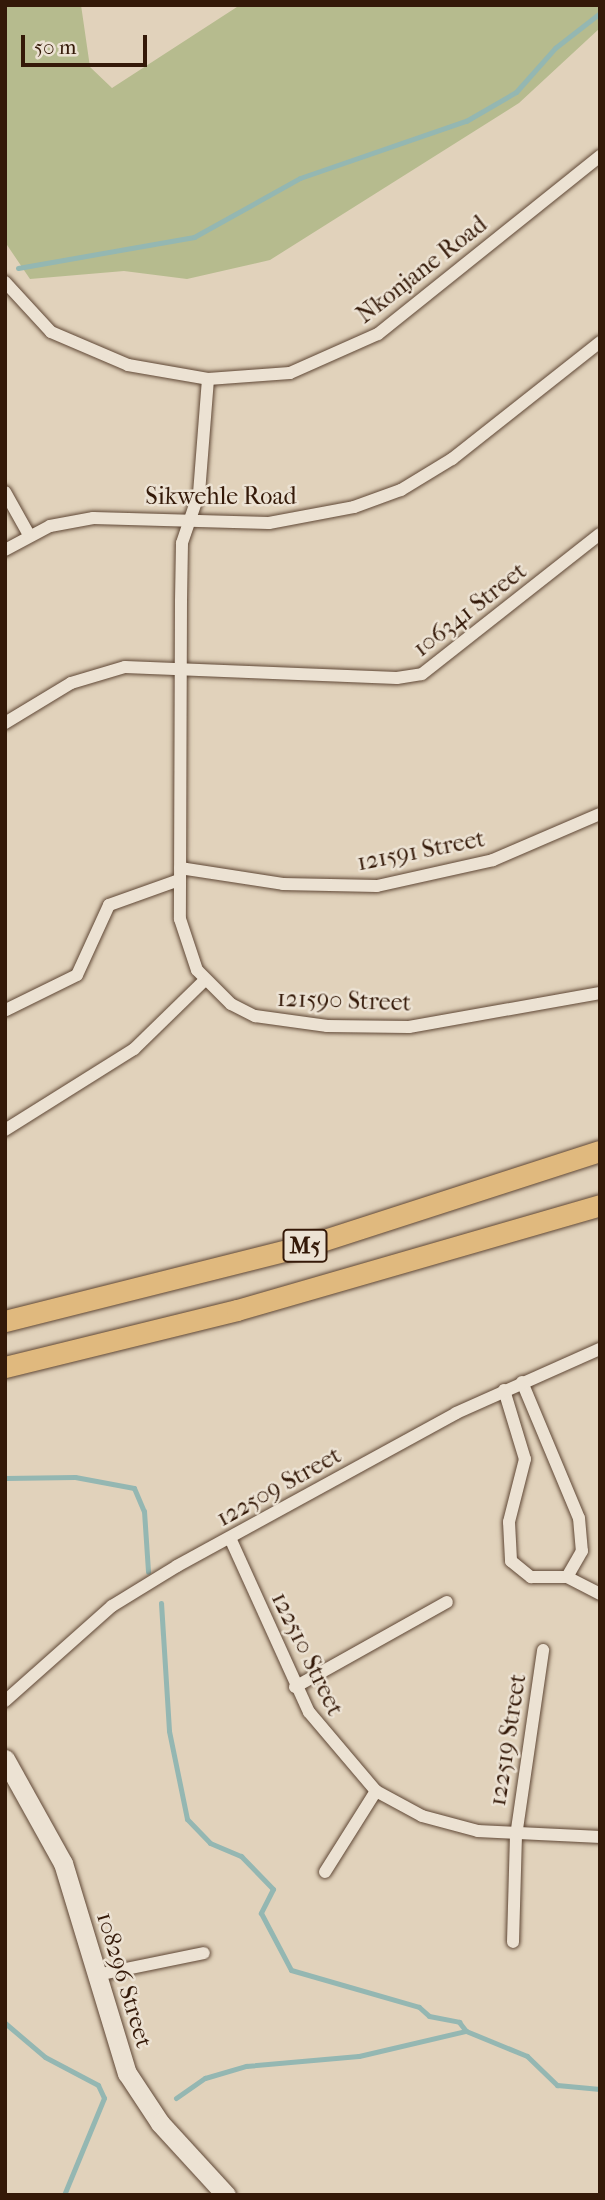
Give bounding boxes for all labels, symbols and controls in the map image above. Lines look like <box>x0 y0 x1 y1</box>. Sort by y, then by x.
scale bar <box>24 21 150 65</box>
text: 50 m <box>34 35 77 59</box>
street label: Nkonjane Road <box>351 210 493 330</box>
street label: Sikwehle Road <box>145 483 297 511</box>
street label: 106341 Street <box>408 557 532 663</box>
street label: 121591 Street <box>355 825 487 877</box>
street label: 121590 Street <box>277 984 411 1018</box>
road number: M5 <box>282 1226 328 1266</box>
street label: 122509 Street <box>212 1441 346 1533</box>
street label: 122510 Street <box>265 1588 349 1720</box>
street label: 122519 Street <box>483 1672 533 1808</box>
street label: 108296 Street <box>90 1909 158 2051</box>

